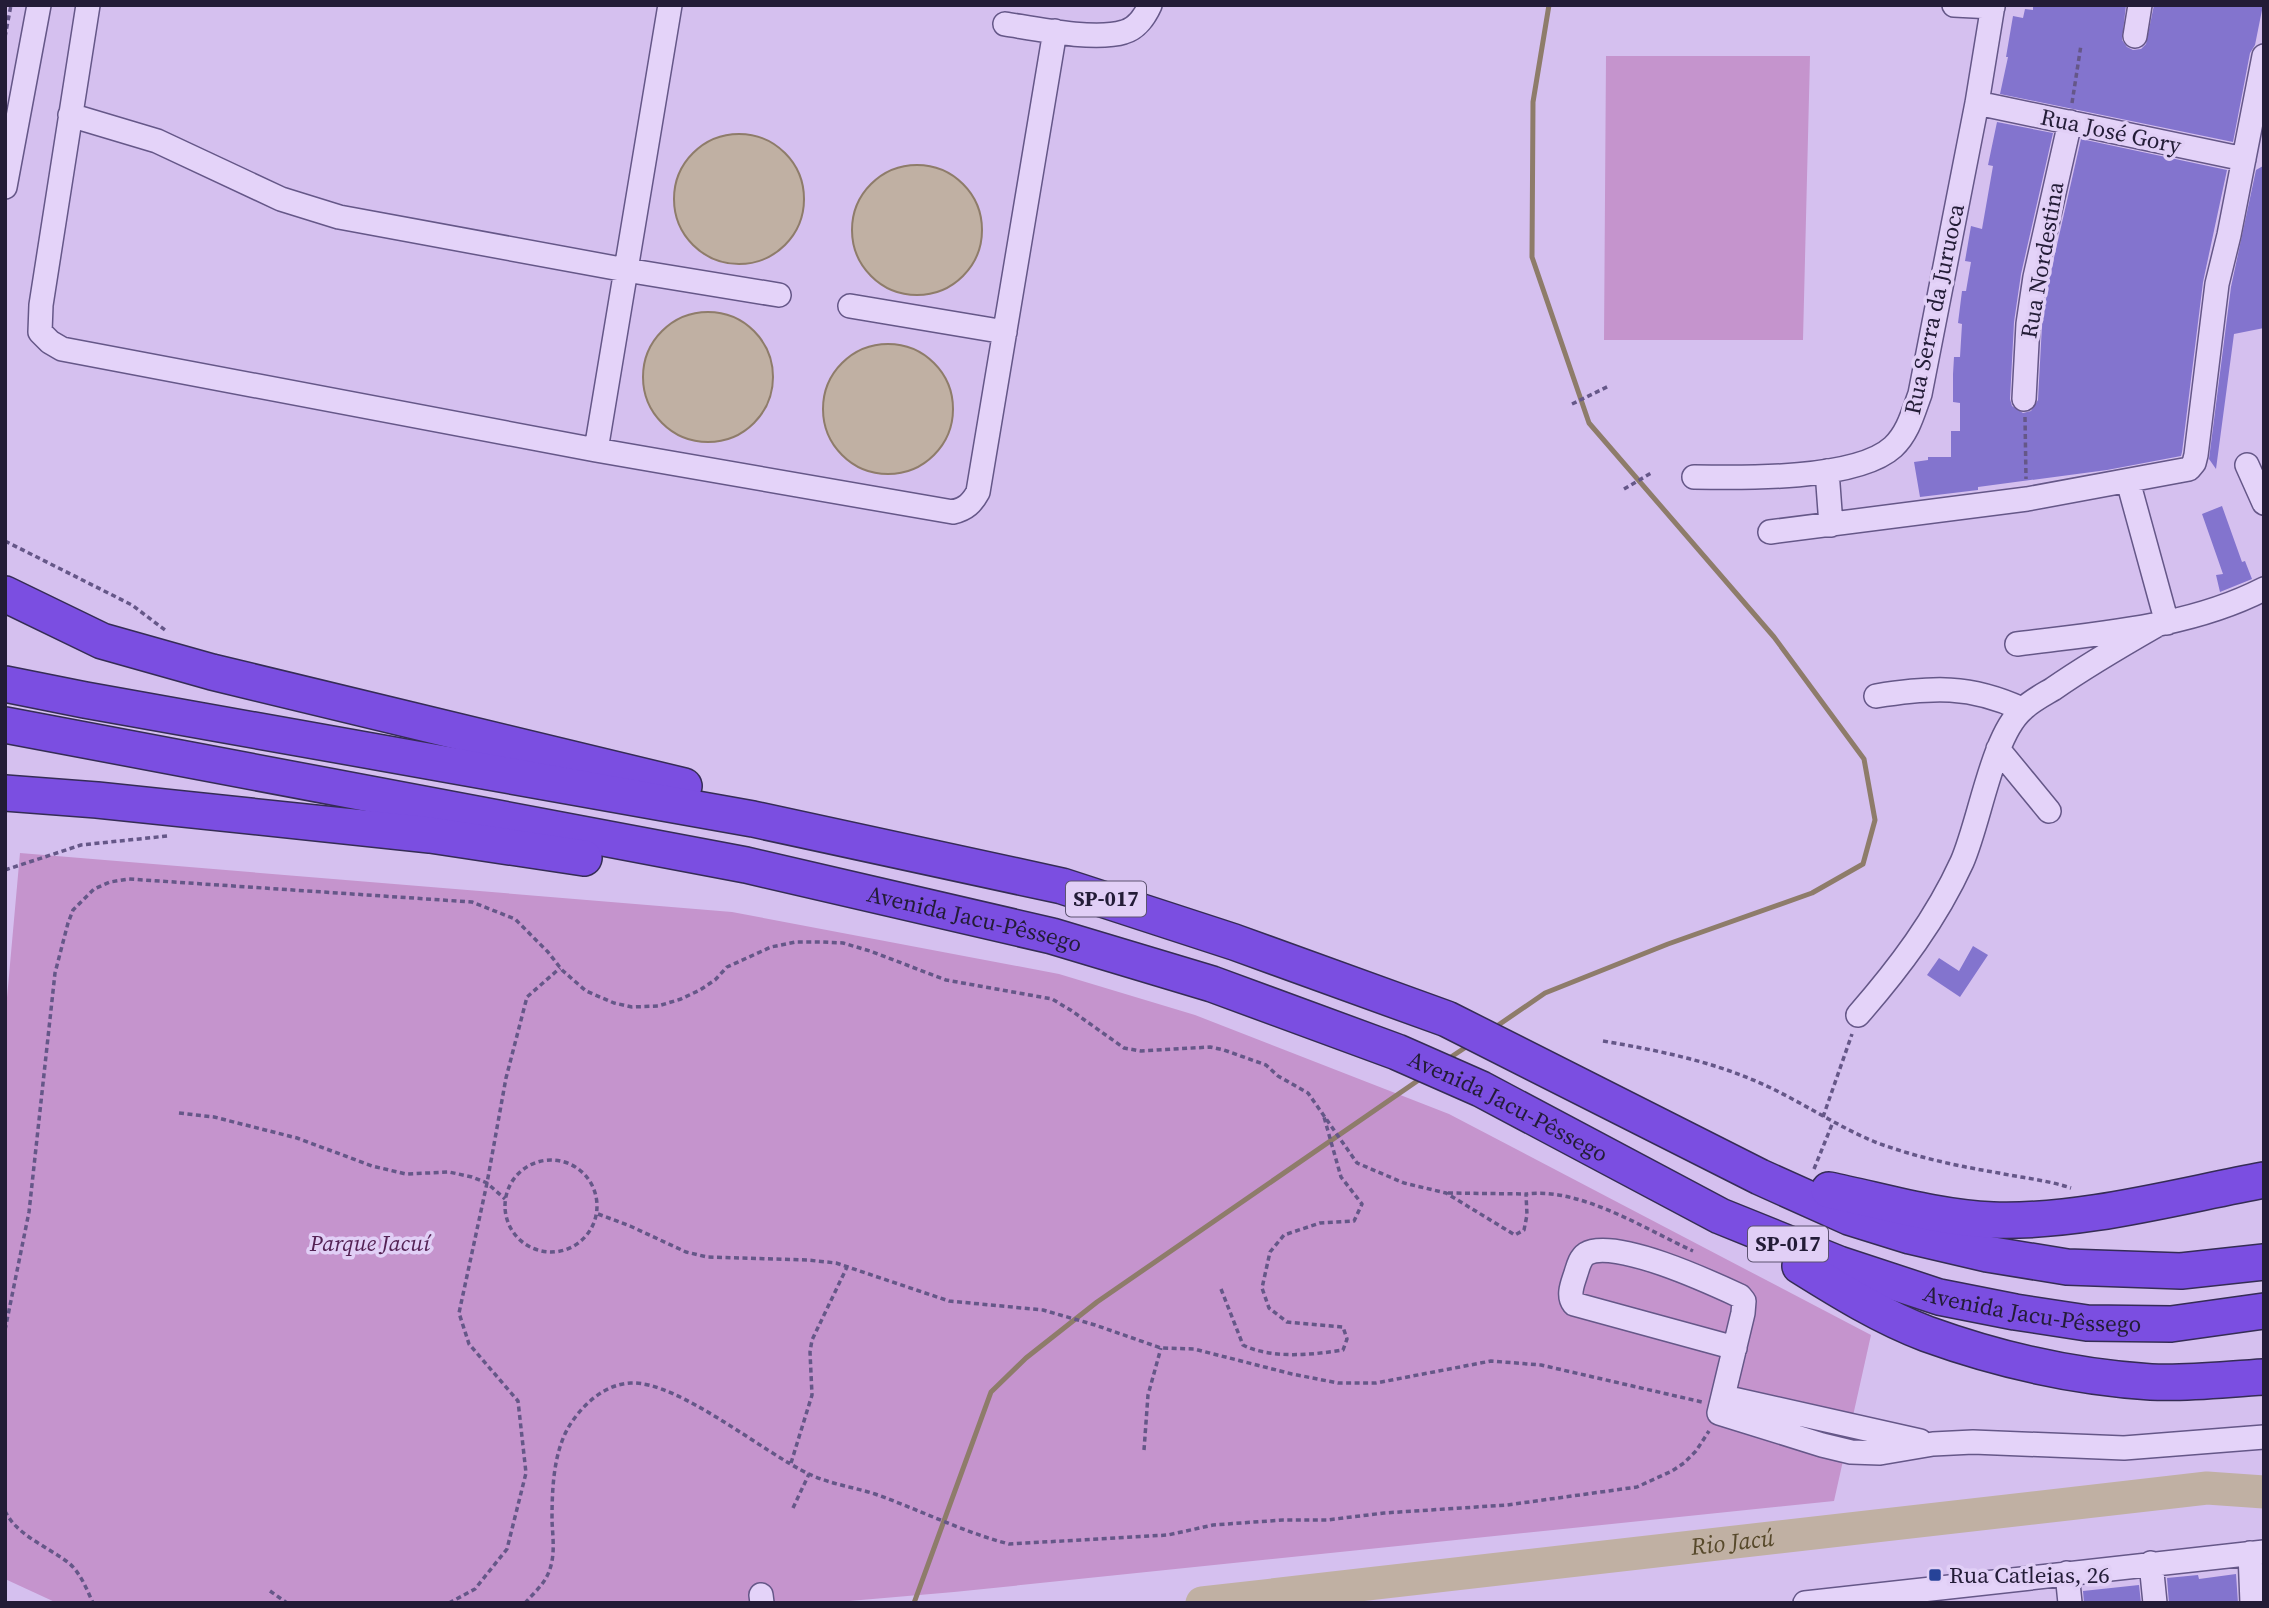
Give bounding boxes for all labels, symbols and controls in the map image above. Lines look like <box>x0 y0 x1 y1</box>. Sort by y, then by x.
street label: Rua José Gory <box>2038 100 2185 162</box>
street label: Rua Nordestina <box>2012 179 2072 341</box>
street label: Rua Serra da Juruoca <box>1896 200 1972 417</box>
street label: Avenida Jacu-Pêssego <box>864 878 1086 960</box>
road number: SP-017 <box>1066 881 1146 916</box>
street label: Avenida Jacu-Pêssego <box>1403 1043 1614 1170</box>
road number: SP-017 <box>1748 1226 1828 1262</box>
park label: Parque Jacuí <box>309 1227 432 1259</box>
street label: Avenida Jacu-Pêssego <box>1919 1277 2141 1340</box>
water label: Rio Jacú <box>1688 1521 1776 1563</box>
place label: Rua Catleias, 26 <box>1949 1559 2110 1591</box>
marker: Rua Catleias, 26 <box>1927 1567 1943 1583</box>

